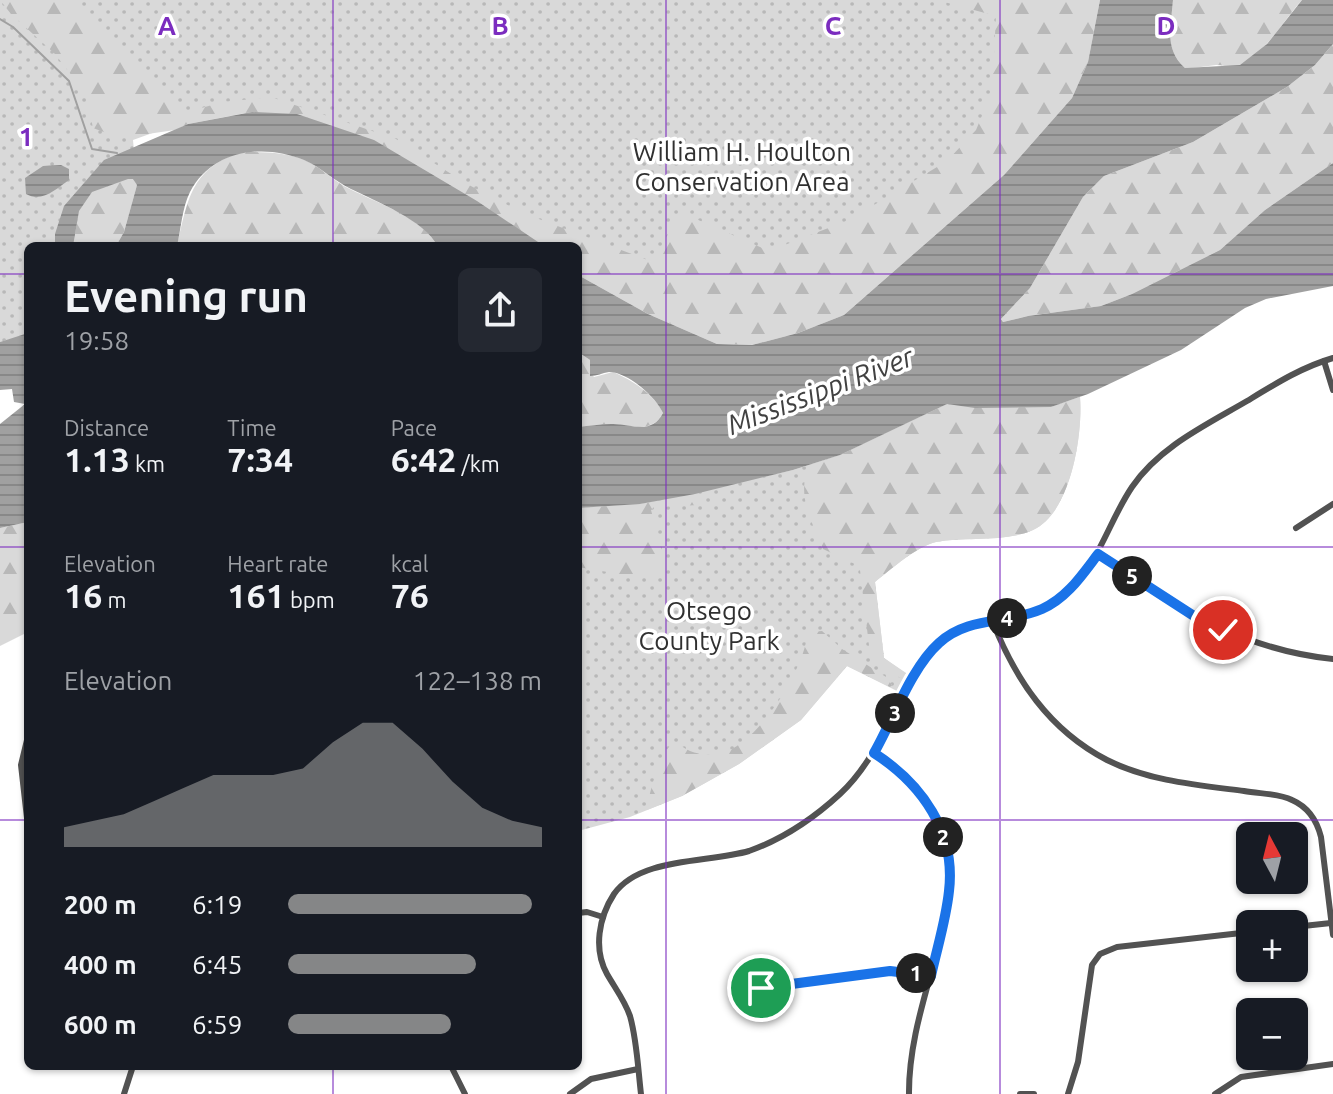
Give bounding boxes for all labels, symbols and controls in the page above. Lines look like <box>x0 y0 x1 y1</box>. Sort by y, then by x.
text: A <box>158 11 177 40</box>
text: B <box>491 11 509 40</box>
text: C <box>825 11 842 40</box>
text: D <box>1157 11 1175 40</box>
text: 1 <box>19 122 33 151</box>
park label: William H. Houlton Conservation Area <box>633 137 851 196</box>
button: share <box>458 268 542 352</box>
text: Evening run <box>64 271 308 320</box>
text: 19:58 <box>64 326 129 355</box>
water label: Mississippi River <box>722 340 919 440</box>
text: Distance <box>64 415 149 440</box>
text: Time <box>227 415 277 440</box>
text: Pace <box>391 415 437 440</box>
text: 1.13 <box>64 440 130 478</box>
text: 7:34 <box>227 440 293 478</box>
text: 6:42 <box>391 440 457 478</box>
text: km <box>130 451 165 476</box>
text: /km <box>457 451 500 476</box>
text: Elevation <box>64 551 156 576</box>
text: Heart rate <box>227 551 329 576</box>
text: kcal <box>391 551 429 576</box>
pin: 5 <box>1112 556 1152 596</box>
text: 5 <box>1126 563 1138 588</box>
text: 16 <box>64 576 102 614</box>
text: 161 <box>227 576 285 614</box>
text: 76 <box>391 576 429 614</box>
text: m <box>102 587 126 612</box>
text: bpm <box>285 587 335 612</box>
park label: Otsego County Park <box>638 596 780 655</box>
pin <box>1189 596 1257 664</box>
pin: 4 <box>987 598 1027 638</box>
text: 4 <box>1001 605 1013 630</box>
icon: check <box>1201 608 1245 652</box>
text: Elevation <box>64 666 172 695</box>
text: 122–138 m <box>413 666 542 695</box>
pin: 3 <box>875 693 915 733</box>
text: 3 <box>889 700 901 725</box>
pin: 2 <box>923 817 963 857</box>
north arrow <box>1236 822 1308 894</box>
map controls <box>1236 822 1308 1070</box>
text: 2 <box>937 824 949 849</box>
text: 200 m <box>64 890 137 919</box>
text: 6:19 <box>192 890 242 919</box>
button: + <box>1236 910 1308 982</box>
text: 400 m <box>64 950 137 979</box>
text: 6:45 <box>192 950 242 979</box>
pin: 1 <box>896 953 936 993</box>
pin <box>727 954 795 1022</box>
text: 1 <box>910 960 922 985</box>
icon: arrive <box>739 966 783 1010</box>
button: − <box>1236 998 1308 1070</box>
text: 600 m <box>64 1010 137 1039</box>
text: 6:59 <box>192 1010 242 1039</box>

